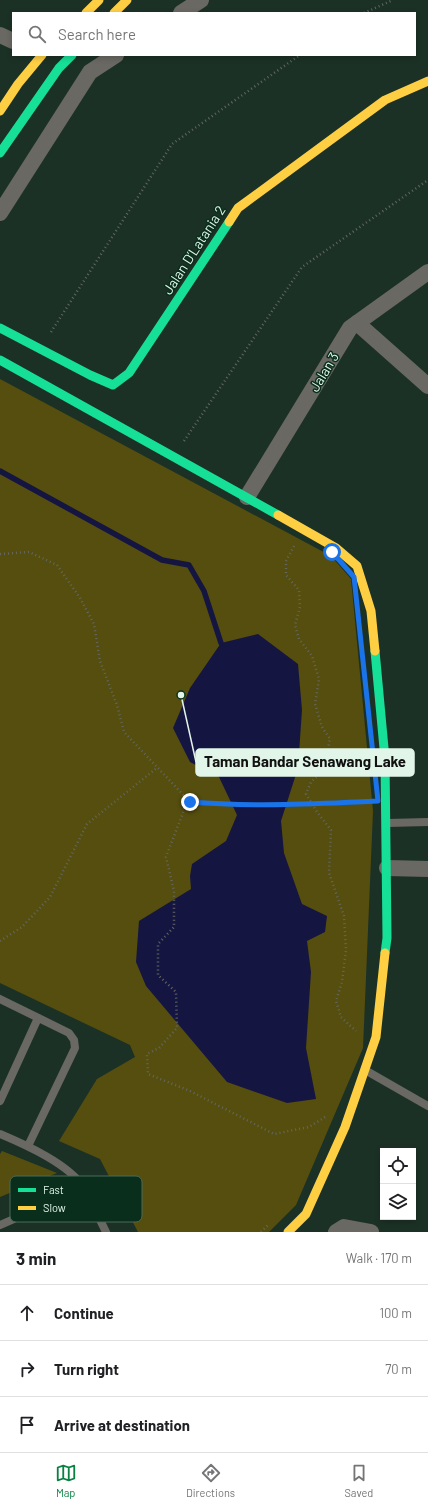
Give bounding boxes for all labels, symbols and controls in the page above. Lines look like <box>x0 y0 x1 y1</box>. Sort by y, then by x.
search box <box>12 12 416 56</box>
icon: search <box>26 23 48 45</box>
text: Search here <box>58 25 136 43</box>
street label: Jalan D’Latania 2 <box>159 202 229 297</box>
street label: Jalan 3 <box>305 349 342 395</box>
route start <box>323 543 341 561</box>
callout: Taman Bandar Senawang Lake <box>196 749 414 776</box>
text: Taman Bandar Senawang Lake <box>204 752 406 770</box>
route end <box>181 793 199 811</box>
map controls <box>380 1148 416 1220</box>
button: locate <box>380 1148 416 1184</box>
legend <box>10 1176 142 1222</box>
text: Fast <box>43 1183 64 1196</box>
button: layers <box>380 1184 416 1220</box>
text: Slow <box>43 1201 66 1214</box>
text: 3 min <box>16 1248 56 1268</box>
text: Walk · 170 m <box>346 1250 412 1266</box>
icon: ahead <box>16 1302 38 1324</box>
text: Continue <box>54 1304 114 1322</box>
text: 100 m <box>379 1305 412 1321</box>
icon: right <box>16 1358 38 1380</box>
text: Turn right <box>54 1360 119 1378</box>
text: 70 m <box>385 1361 412 1377</box>
icon: arrive <box>16 1414 38 1436</box>
text: Arrive at destination <box>54 1416 190 1434</box>
tab: Map <box>55 1462 77 1499</box>
tab: Directions <box>186 1462 235 1499</box>
tab: Saved <box>344 1462 373 1499</box>

